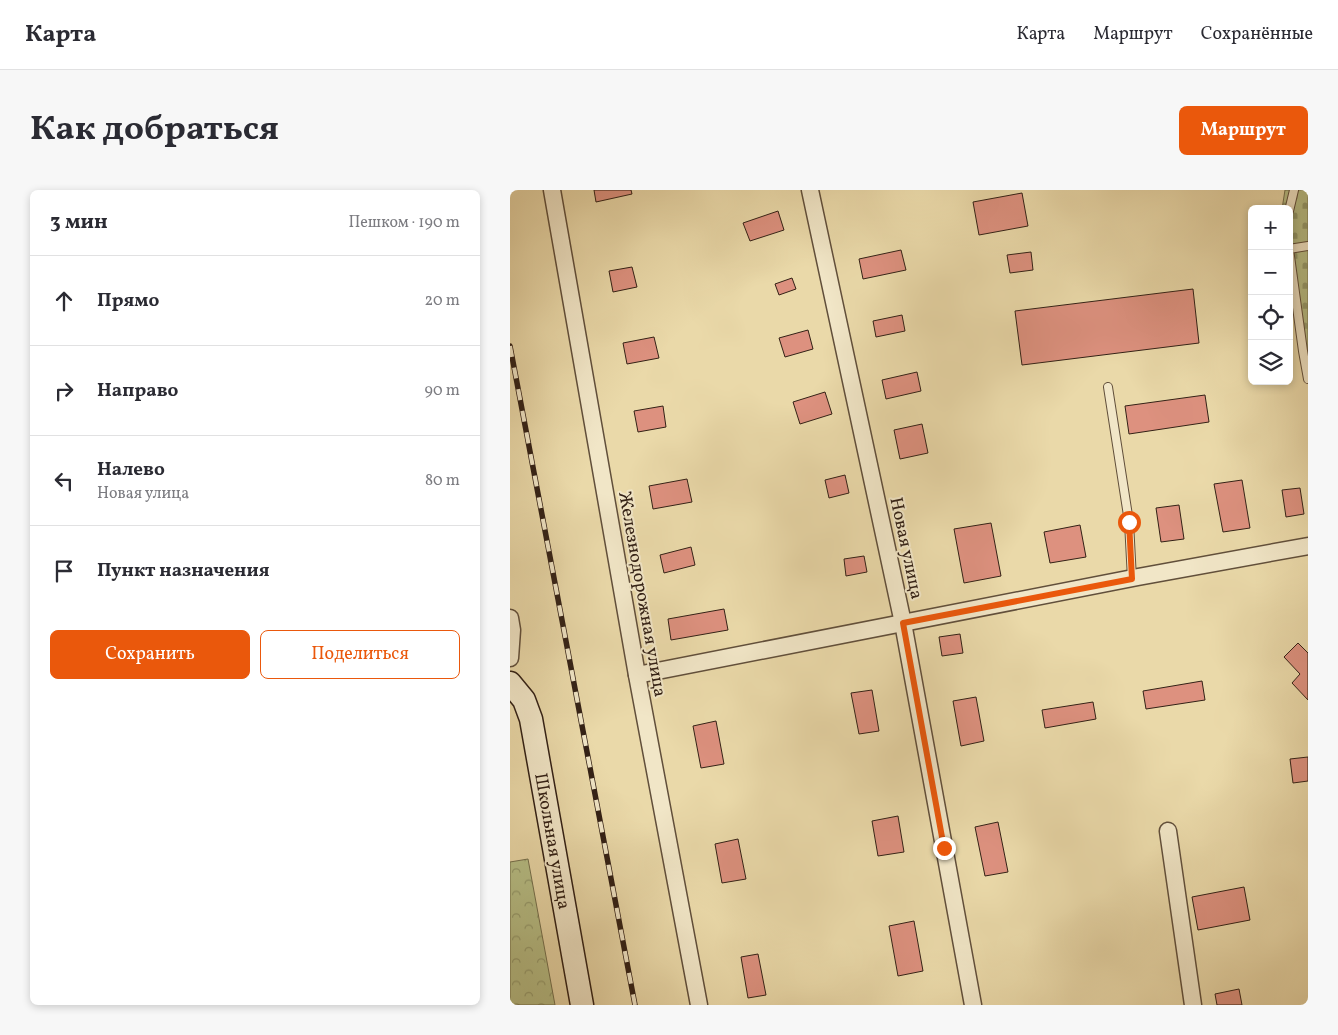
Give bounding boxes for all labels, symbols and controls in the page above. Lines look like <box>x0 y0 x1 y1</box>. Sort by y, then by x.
text: Карта <box>25 18 96 52</box>
text: Карта <box>1016 22 1065 47</box>
text: Маршрут <box>1093 22 1173 47</box>
text: Сохранённые <box>1201 22 1313 47</box>
text: Как добраться <box>30 106 279 154</box>
button: Маршрут <box>1179 106 1308 155</box>
map controls <box>1248 205 1293 385</box>
button: + <box>1248 205 1293 250</box>
text: 3 мин <box>50 208 108 237</box>
text: Пешком · 190 m <box>348 212 460 234</box>
button: − <box>1248 250 1293 295</box>
icon: ahead <box>50 287 78 315</box>
text: Прямо <box>97 288 159 314</box>
text: 20 m <box>425 290 460 312</box>
button: locate <box>1248 295 1293 340</box>
button: layers <box>1248 340 1293 385</box>
icon: right <box>50 377 78 405</box>
text: Направо <box>97 378 179 404</box>
text: 90 m <box>424 380 460 402</box>
text: Налево <box>97 457 165 483</box>
icon: left <box>50 467 78 495</box>
text: 80 m <box>425 470 460 492</box>
text: Новая улица <box>97 483 189 505</box>
street label: Железнодорожная улица <box>611 490 672 699</box>
street label: Новая улица <box>883 495 929 602</box>
route start <box>1118 511 1141 534</box>
icon: arrive <box>50 557 78 585</box>
text: Пункт назначения <box>97 558 270 584</box>
button: Сохранить <box>50 630 250 679</box>
button: Поделиться <box>260 630 460 679</box>
street label: Школьная улица <box>527 771 576 911</box>
route end <box>933 837 956 860</box>

